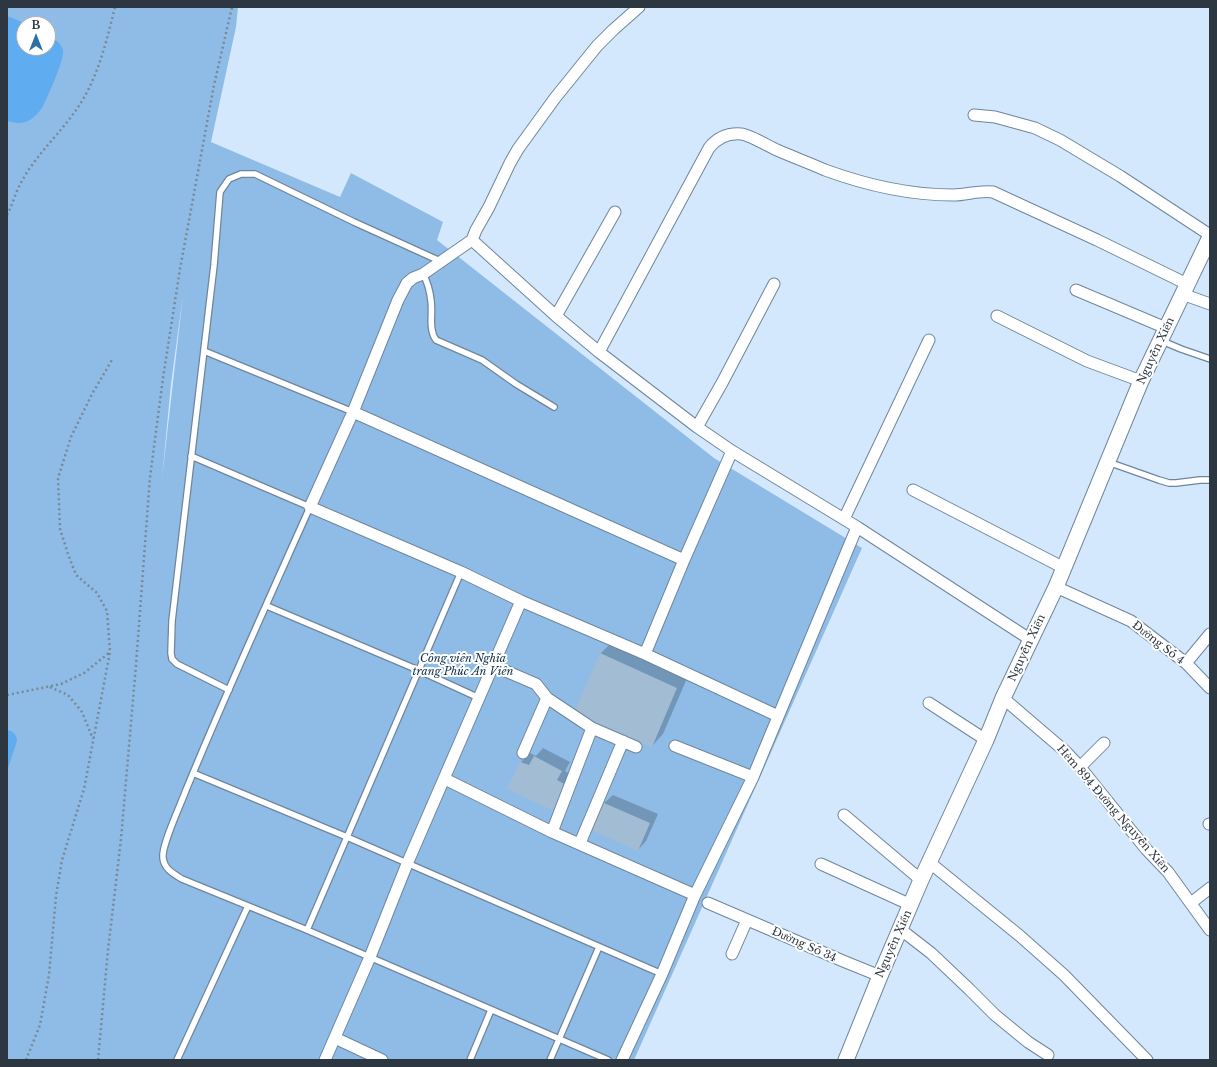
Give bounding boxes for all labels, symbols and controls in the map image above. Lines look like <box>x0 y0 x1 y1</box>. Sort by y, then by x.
north arrow <box>16 16 56 56</box>
text: B <box>32 18 40 32</box>
street label: Nguyễn Xiển <box>1135 315 1177 387</box>
street label: Nguyễn Xiển <box>1006 612 1048 684</box>
street label: Đường Số 4 <box>1129 619 1187 667</box>
park label: Công viên Nghĩa trang Phúc An Viên <box>413 652 513 678</box>
street label: Hẻm 894 Đường Nguyễn Xiển <box>1054 742 1172 876</box>
street label: Nguyễn Xiển <box>873 908 915 980</box>
street label: Đường Số 34 <box>770 925 838 965</box>

